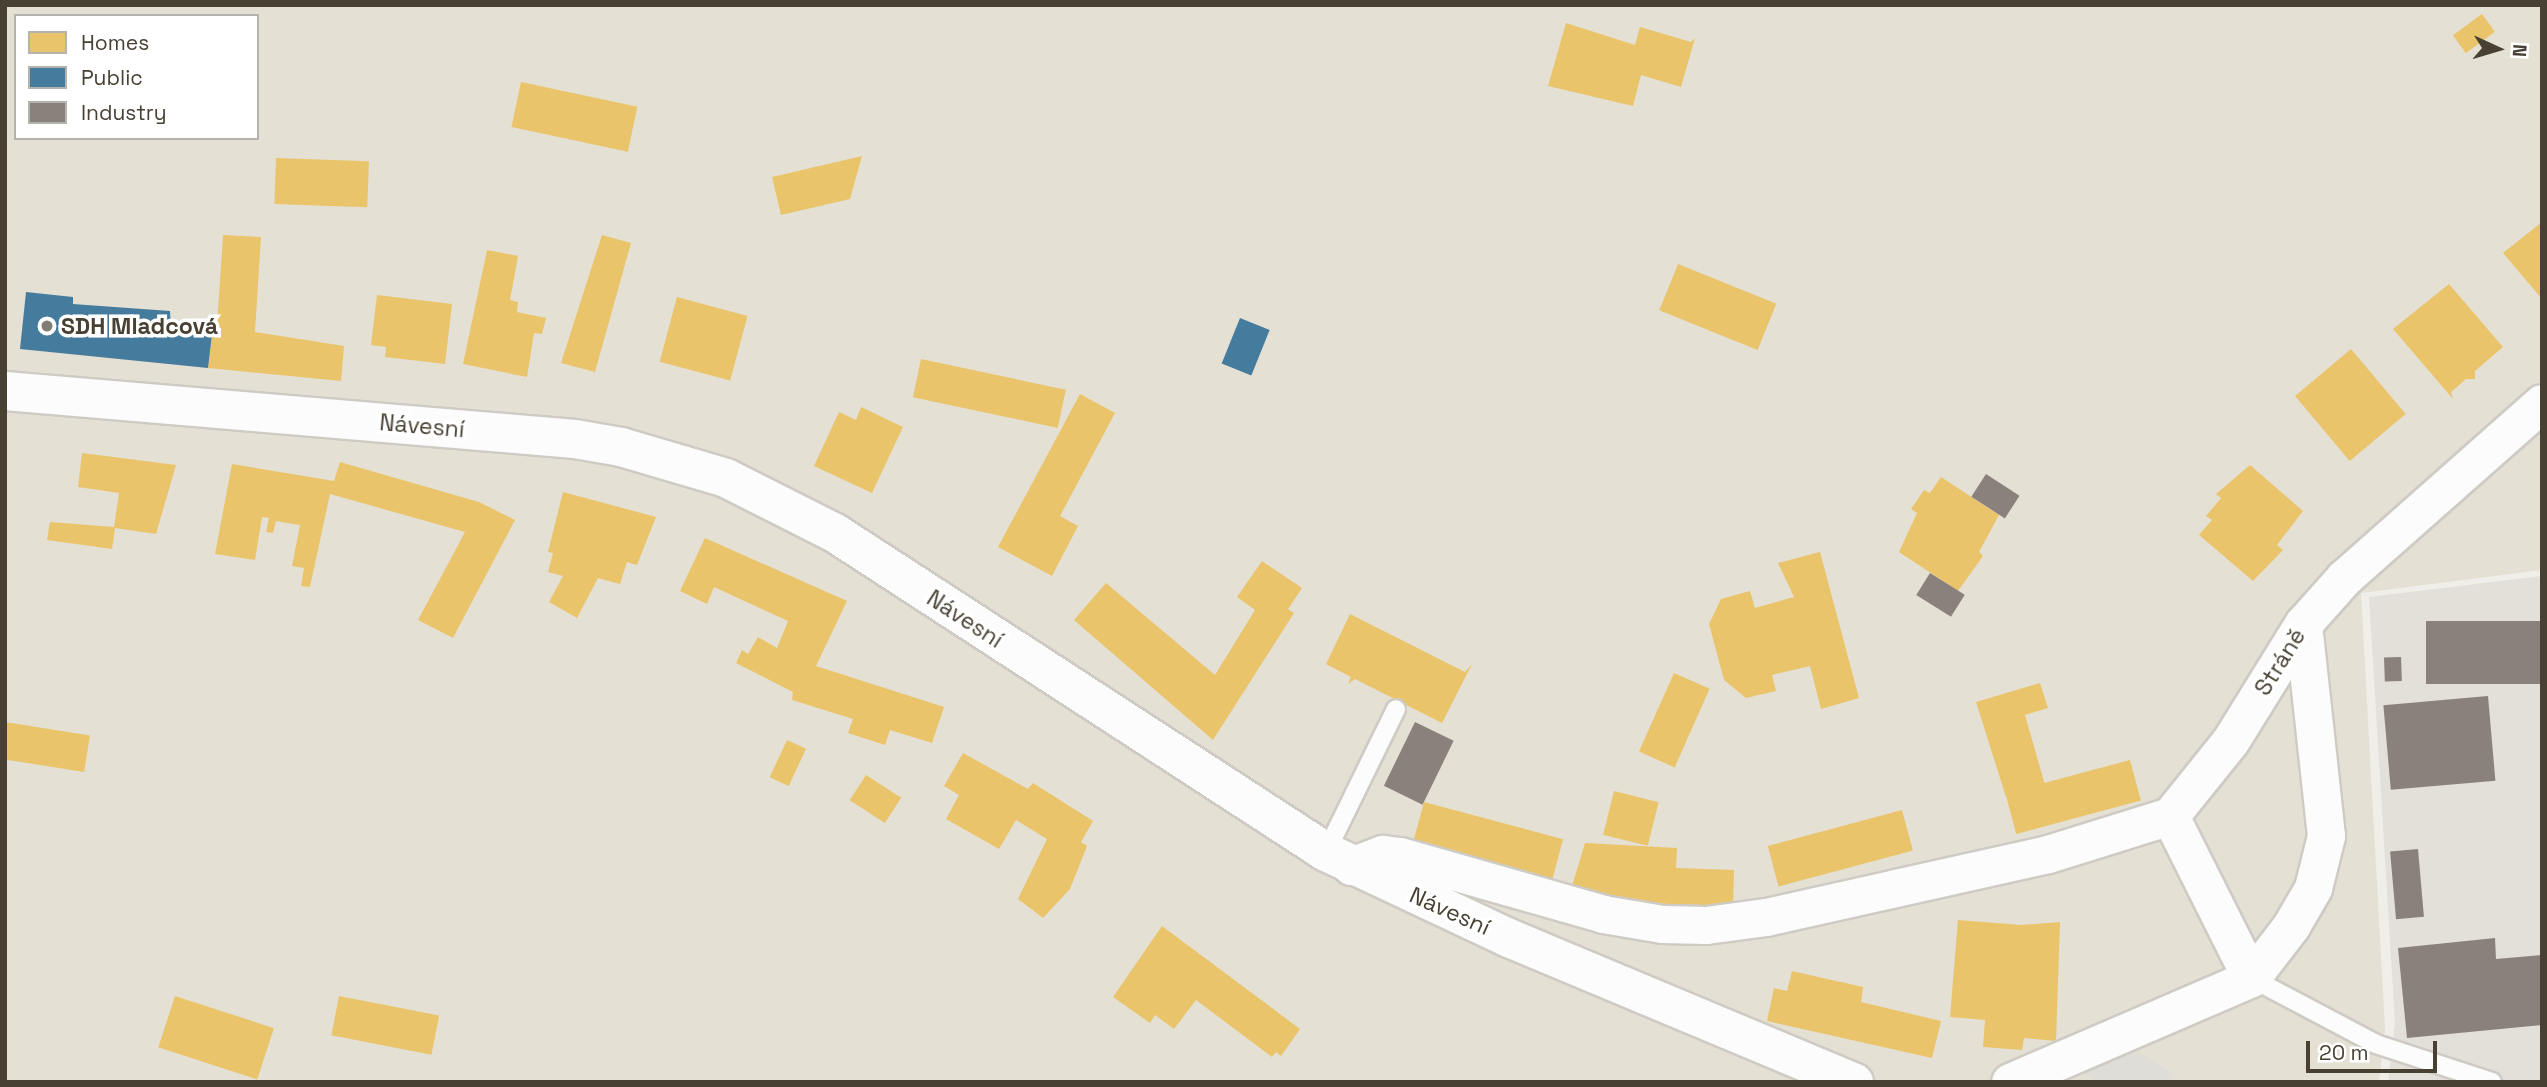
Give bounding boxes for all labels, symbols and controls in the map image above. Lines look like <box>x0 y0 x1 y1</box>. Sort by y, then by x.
legend <box>14 14 259 140</box>
north arrow <box>2463 14 2533 84</box>
text: Homes <box>81 29 149 56</box>
text: N <box>2507 43 2532 58</box>
text: Public <box>81 64 143 91</box>
text: Industry <box>81 99 167 126</box>
place label: SDH Mladcová <box>61 312 218 340</box>
marker: SDH Mladcová <box>39 318 55 334</box>
street label: Návesní <box>378 409 466 443</box>
street label: Návesní <box>922 584 1008 654</box>
street label: Stráně <box>2249 623 2311 701</box>
street label: Návesní <box>1405 881 1495 941</box>
scale bar <box>2309 1028 2440 1072</box>
text: 20 m <box>2319 1039 2369 1066</box>

